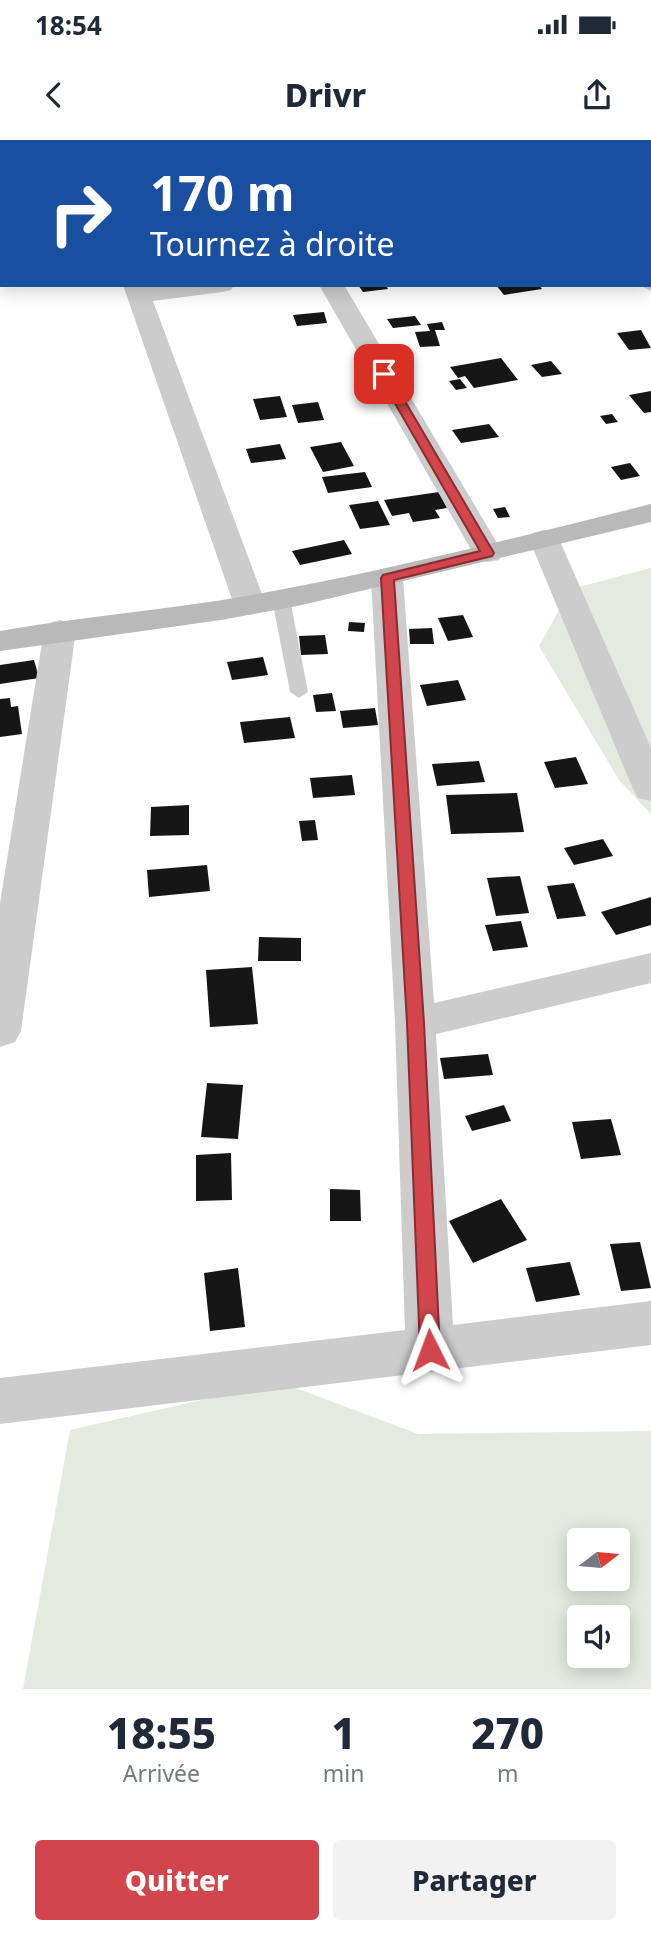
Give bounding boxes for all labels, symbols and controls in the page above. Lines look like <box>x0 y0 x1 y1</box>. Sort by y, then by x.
text: 18:54 <box>35 7 102 43</box>
text: Drivr <box>285 73 366 116</box>
icon: back <box>35 76 73 114</box>
icon: share <box>578 76 616 114</box>
text: 170 m <box>150 159 295 225</box>
icon: right <box>35 168 126 259</box>
text: Tournez à droite <box>150 222 395 265</box>
pin <box>354 344 414 404</box>
icon: arrive <box>365 355 403 393</box>
position arrow <box>393 1313 467 1387</box>
north arrow <box>567 1528 630 1591</box>
map controls <box>567 1528 630 1668</box>
button: sound <box>567 1605 630 1668</box>
text: 18:55 <box>107 1704 216 1761</box>
text: 1 <box>331 1704 356 1761</box>
text: 270 <box>471 1704 544 1761</box>
text: Arrivée <box>123 1757 200 1789</box>
text: min <box>323 1757 364 1789</box>
text: m <box>497 1757 518 1789</box>
button: Quitter <box>35 1840 319 1920</box>
button: Partager <box>333 1840 616 1920</box>

